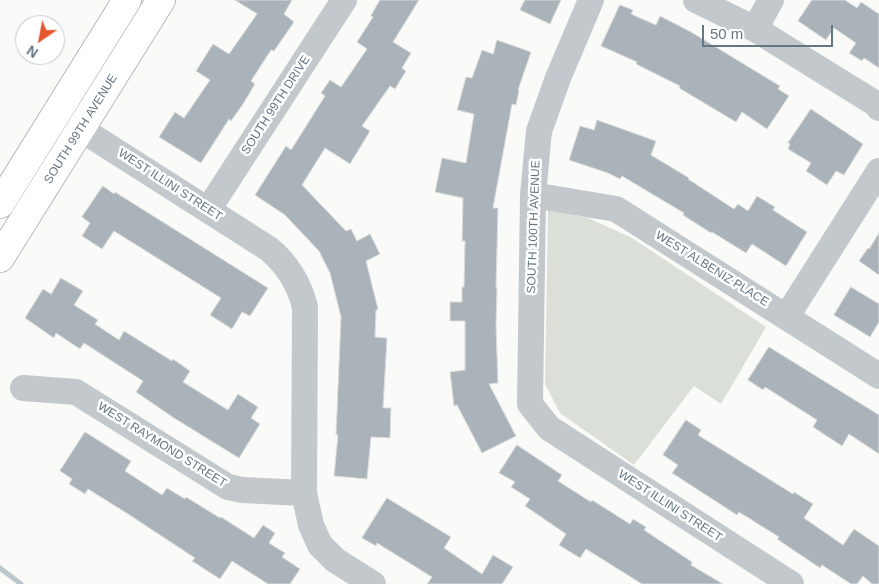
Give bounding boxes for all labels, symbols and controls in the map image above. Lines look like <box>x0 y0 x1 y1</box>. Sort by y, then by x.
north arrow <box>15 15 65 65</box>
scale bar <box>704 15 835 47</box>
text: 50 m <box>710 25 743 42</box>
text: N <box>24 42 41 61</box>
street label: SOUTH 99TH DRIVE <box>239 53 313 157</box>
street label: SOUTH 99TH AVENUE <box>41 72 121 186</box>
street label: WEST ILLINI STREET <box>115 146 225 224</box>
street label: SOUTH 100TH AVENUE <box>524 160 544 294</box>
street label: WEST ALBENIZ PLACE <box>653 228 771 310</box>
street label: WEST RAYMOND STREET <box>95 399 229 491</box>
street label: WEST ILLINI STREET <box>615 467 725 545</box>

